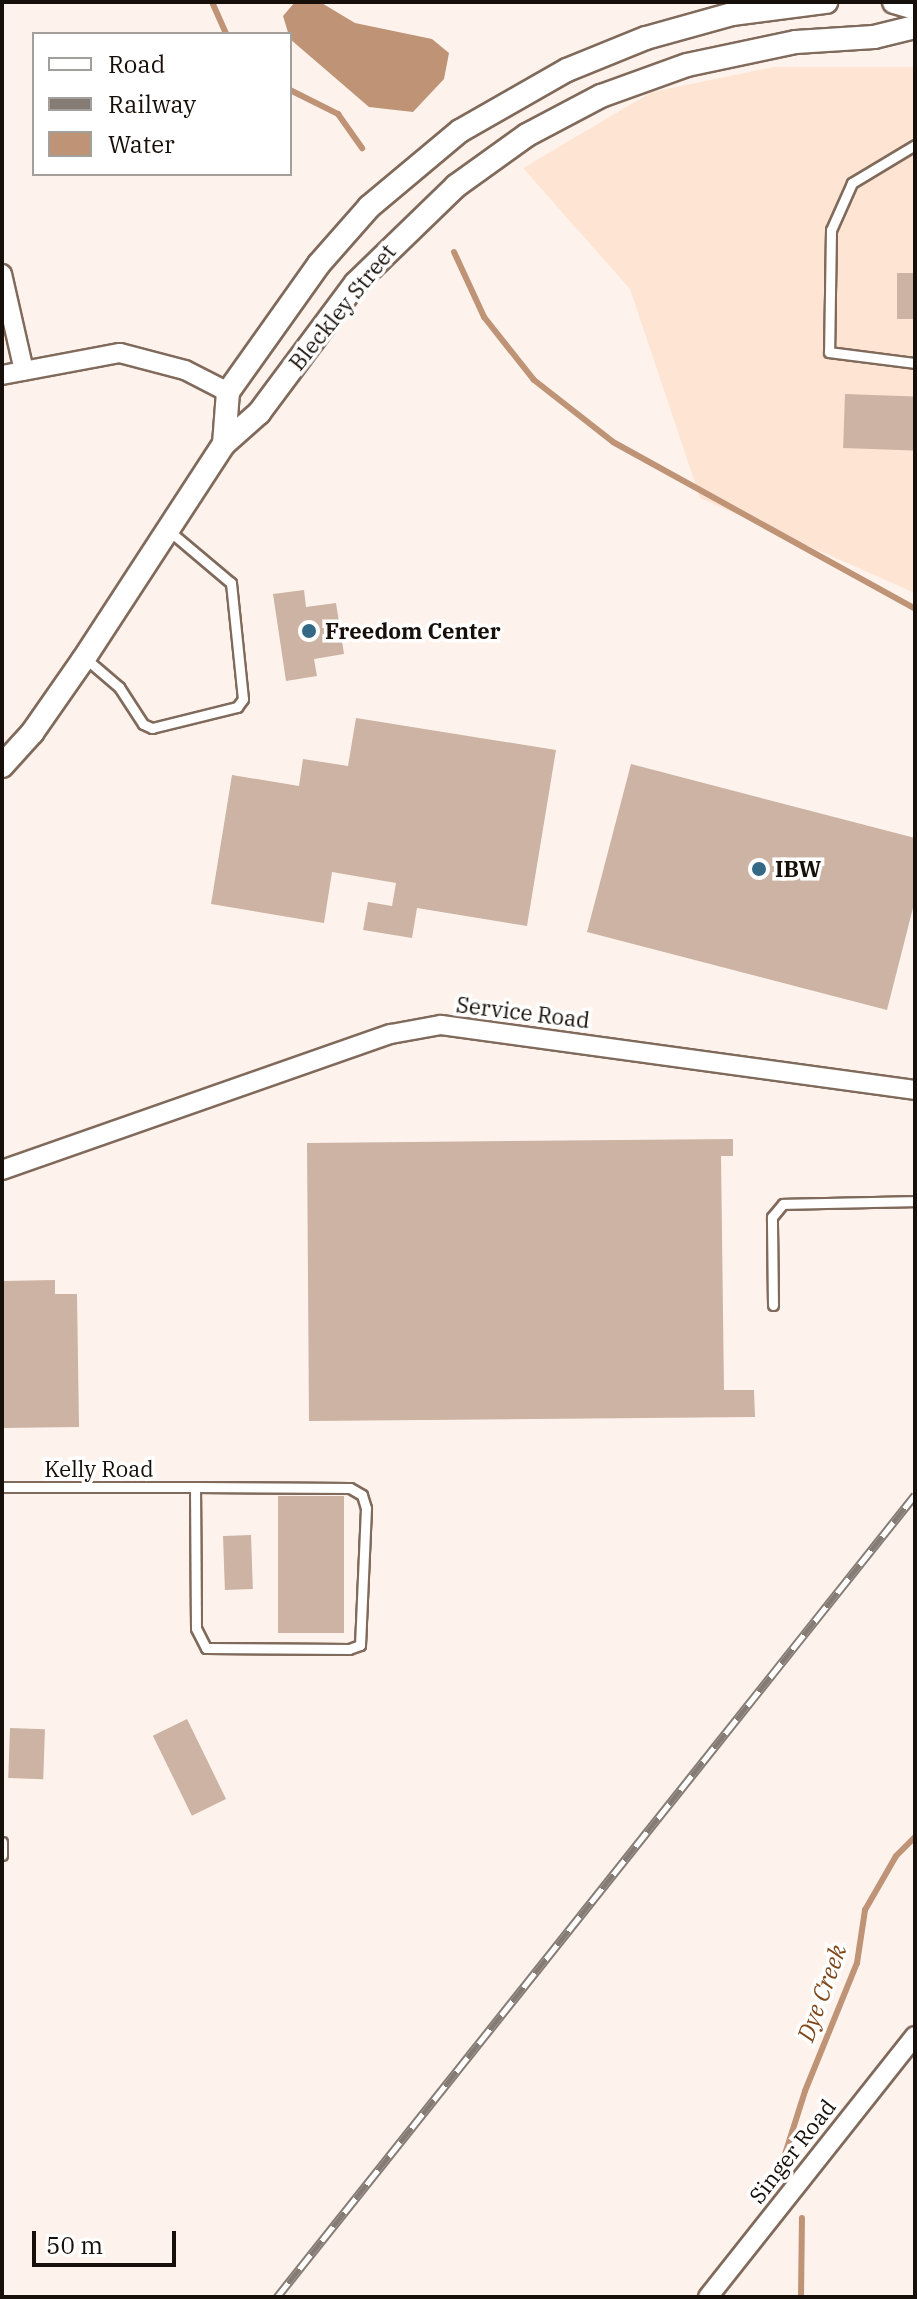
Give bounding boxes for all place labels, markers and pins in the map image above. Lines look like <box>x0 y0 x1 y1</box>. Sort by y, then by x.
place label: Freedom Center <box>325 618 500 644</box>
marker: Freedom Center <box>300 622 318 640</box>
place label: IBW <box>775 856 821 882</box>
marker: IBW <box>750 860 768 878</box>

